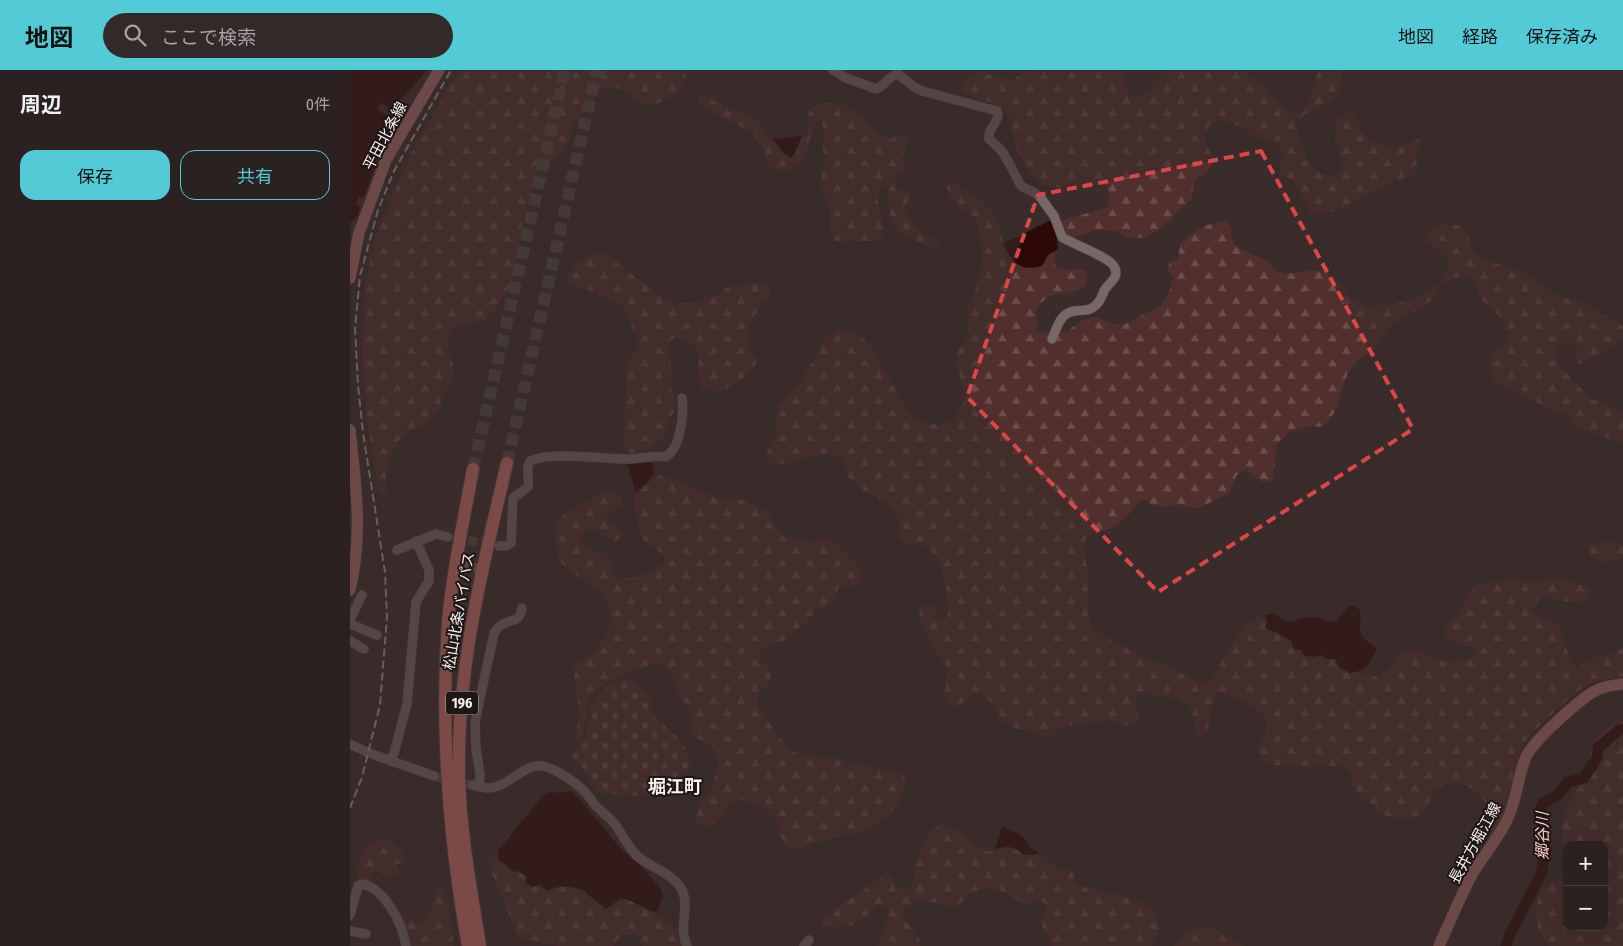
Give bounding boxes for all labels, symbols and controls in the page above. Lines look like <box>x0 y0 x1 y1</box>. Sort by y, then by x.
search box <box>103 13 453 58</box>
icon: search <box>121 21 149 49</box>
text: 地図 <box>25 24 73 52</box>
text: ここで検索 <box>161 26 256 49</box>
text: 地図 <box>1398 26 1434 48</box>
text: 経路 <box>1462 26 1498 48</box>
text: 保存済み <box>1526 26 1598 48</box>
text: 周辺 <box>20 92 62 118</box>
text: 0件 <box>306 95 330 114</box>
street label: 平田北条線 <box>359 99 411 173</box>
button: 保存 <box>20 150 170 200</box>
button: 共有 <box>180 150 330 200</box>
street label: 松山北条バイパス <box>440 550 478 672</box>
road number: 196 <box>446 692 478 714</box>
district label: 堀江町 <box>648 776 702 798</box>
street label: 長井方堀江線 <box>1445 799 1505 887</box>
water label: 郷谷川 <box>1533 810 1552 860</box>
map controls <box>1563 841 1608 931</box>
button: + <box>1563 841 1608 886</box>
button: − <box>1563 886 1608 931</box>

